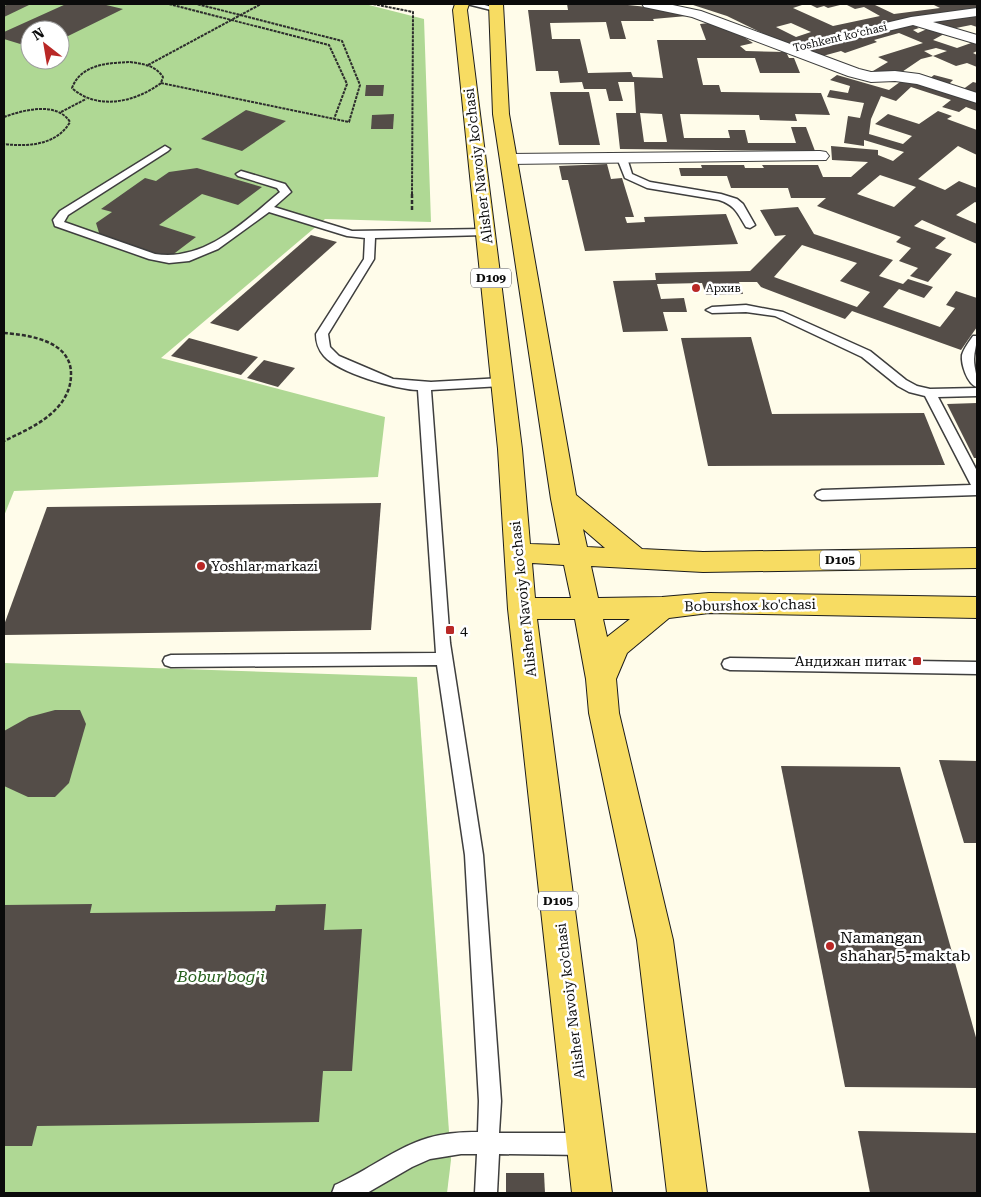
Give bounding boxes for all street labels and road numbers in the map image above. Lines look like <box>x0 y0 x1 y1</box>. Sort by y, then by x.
street label: Toshkent koʻchasi <box>792 20 889 55</box>
street label: Alisher Navoiy ko'chasi <box>460 87 495 245</box>
road number: D109 <box>471 268 511 288</box>
street label: Alisher Navoiy ko'chasi <box>507 520 539 678</box>
road number: D105 <box>820 550 860 570</box>
street label: Boburshox ko'chasi <box>684 596 816 614</box>
road number: D105 <box>538 891 578 910</box>
street label: Alisher Navoiy ko'chasi <box>552 922 587 1080</box>

